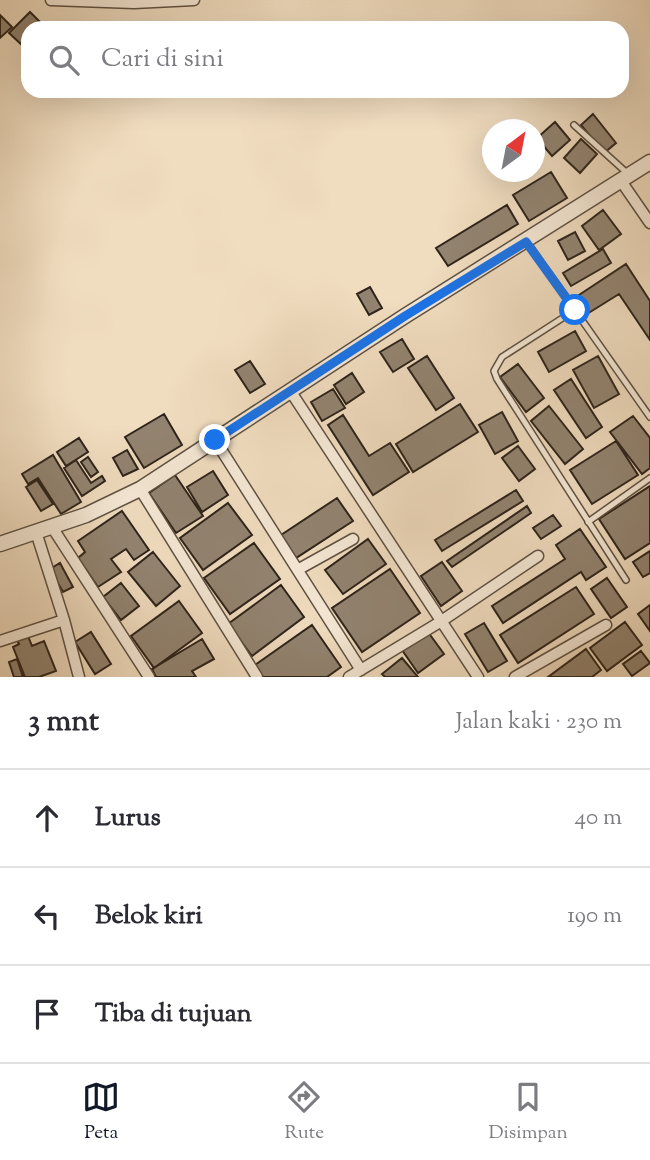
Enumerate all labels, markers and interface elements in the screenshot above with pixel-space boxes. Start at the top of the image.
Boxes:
search box [21,21,629,98]
icon: search [45,41,83,79]
text: Cari di sini [101,41,224,78]
north arrow [482,119,545,182]
route start [559,294,590,325]
route end [199,424,230,455]
text: 3 mnt [28,701,99,744]
text: Jalan kaki · 230 m [455,706,622,739]
icon: ahead [28,799,66,837]
text: Lurus [95,800,161,837]
text: 40 m [575,802,622,835]
icon: left [28,897,66,935]
text: Belok kiri [95,898,203,935]
text: 190 m [567,900,622,933]
icon: arrive [28,995,66,1033]
text: Tiba di tujuan [95,996,252,1033]
tab: Peta [82,1078,120,1147]
tab: Rute [285,1078,324,1147]
tab: Disimpan [488,1078,568,1147]

